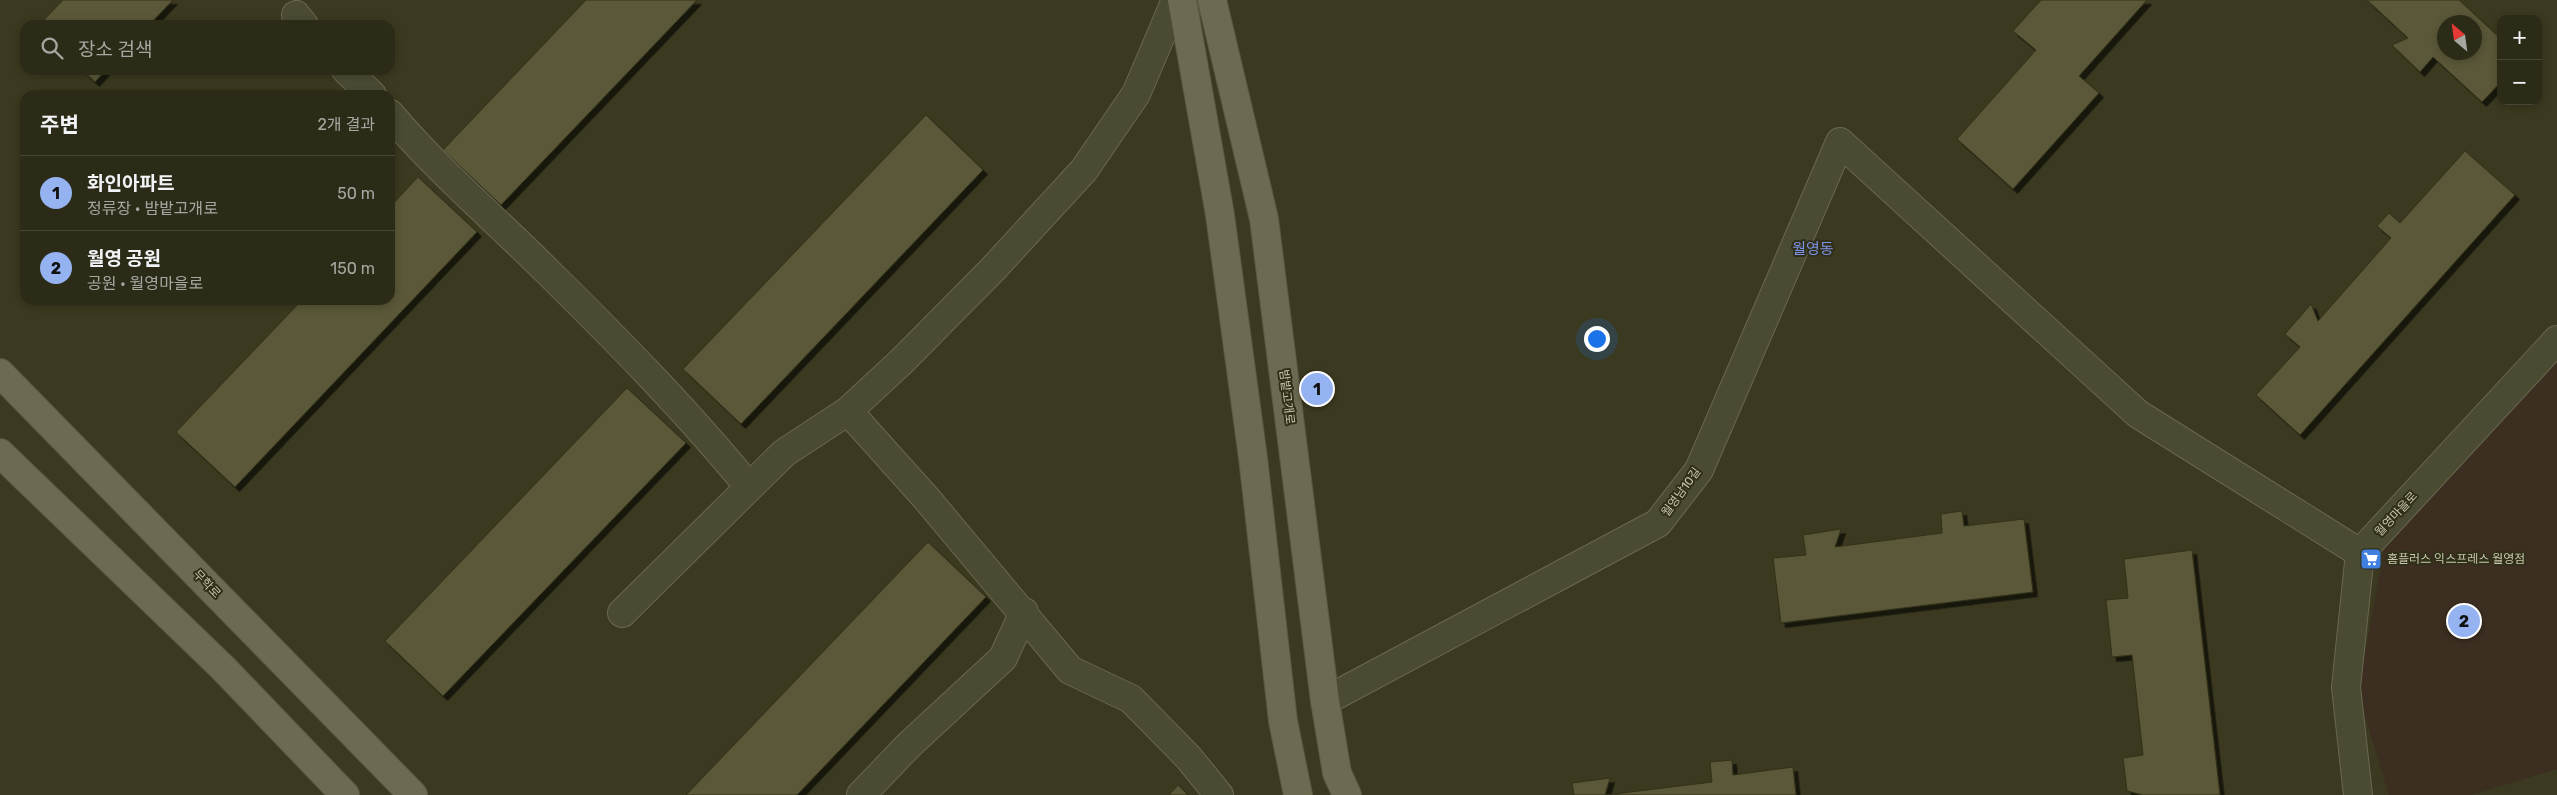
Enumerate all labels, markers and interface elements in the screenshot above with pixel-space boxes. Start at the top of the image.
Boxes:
north arrow [2437,15,2482,60]
map controls [2497,15,2542,105]
button: + [2497,15,2542,60]
search box [20,20,395,75]
icon: search [38,34,66,62]
text: 장소 검색 [78,38,153,61]
button: − [2497,60,2542,105]
text: 주변 [40,112,79,137]
text: 2개 결과 [318,115,375,134]
text: 화인아파트 [87,172,174,195]
text: 1 [52,184,60,203]
text: 50 m [337,184,375,203]
text: 정류장 · 밤밭고개로 [87,199,218,218]
district label: 월영동 [1792,240,1834,258]
text: 월영 공원 [87,247,161,270]
text: 2 [51,259,61,278]
text: 150 m [330,259,375,278]
text: 공원 · 월영마을로 [87,274,203,293]
your location [1584,326,1610,352]
street label: 밤밭고개로 [1277,369,1297,425]
pin: 1 [1301,370,1333,408]
street label: 월영남10길 [1659,465,1703,519]
street label: 월영마을로 [2372,489,2420,539]
supermarket icon: 홈플러스 익스프레스 월영점 [2359,547,2383,571]
place label: 홈플러스 익스프레스 월영점 [2387,552,2525,566]
street label: 무학로 [190,567,224,601]
pin: 2 [2448,602,2480,640]

